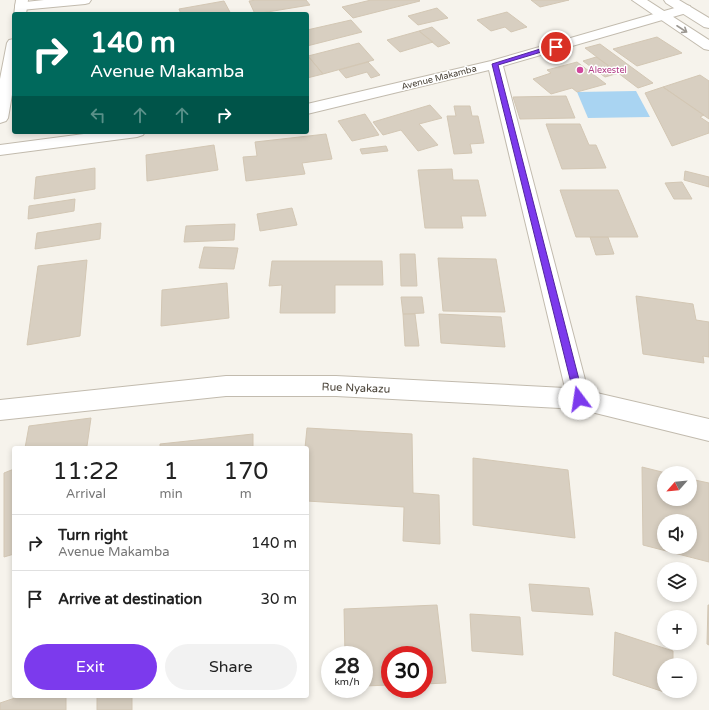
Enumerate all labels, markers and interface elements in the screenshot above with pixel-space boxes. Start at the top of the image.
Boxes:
one-way arrow [676,25,687,33]
text: 140 m [90,26,176,60]
icon: right [24,28,76,80]
pin [539,30,573,64]
icon: arrive [545,36,567,58]
text: Avenue Makamba [90,60,244,82]
street label: Avenue Makamba [400,63,478,93]
marker: Alexestel [575,65,585,75]
place label: Alexestel [588,65,627,76]
icon: left [87,104,109,126]
icon: ahead [129,104,151,126]
icon: ahead [171,104,193,126]
icon: right [213,104,235,126]
position arrow [558,378,600,420]
street label: Rue Nyakazu [321,380,391,396]
text: 11:22 [53,457,119,486]
text: 1 [164,457,179,486]
text: 170 [223,457,268,486]
north arrow [657,466,697,506]
map controls [657,466,697,698]
text: Arrival [66,486,106,502]
text: min [160,486,183,502]
text: m [240,486,252,502]
button: sound [657,514,697,554]
text: Turn right [58,526,128,544]
icon: right [24,532,46,554]
text: 140 m [251,534,297,552]
text: Avenue Makamba [58,544,169,560]
button: layers [657,562,697,602]
icon: arrive [24,588,46,610]
text: Arrive at destination [58,590,202,608]
text: 30 m [260,590,297,608]
button: + [657,610,697,650]
button: Exit [24,644,157,690]
button: Share [165,644,297,690]
speed limit sign: 30 [381,646,433,698]
text: 28 [334,655,360,679]
button: − [657,658,697,698]
text: km/h [334,676,360,688]

